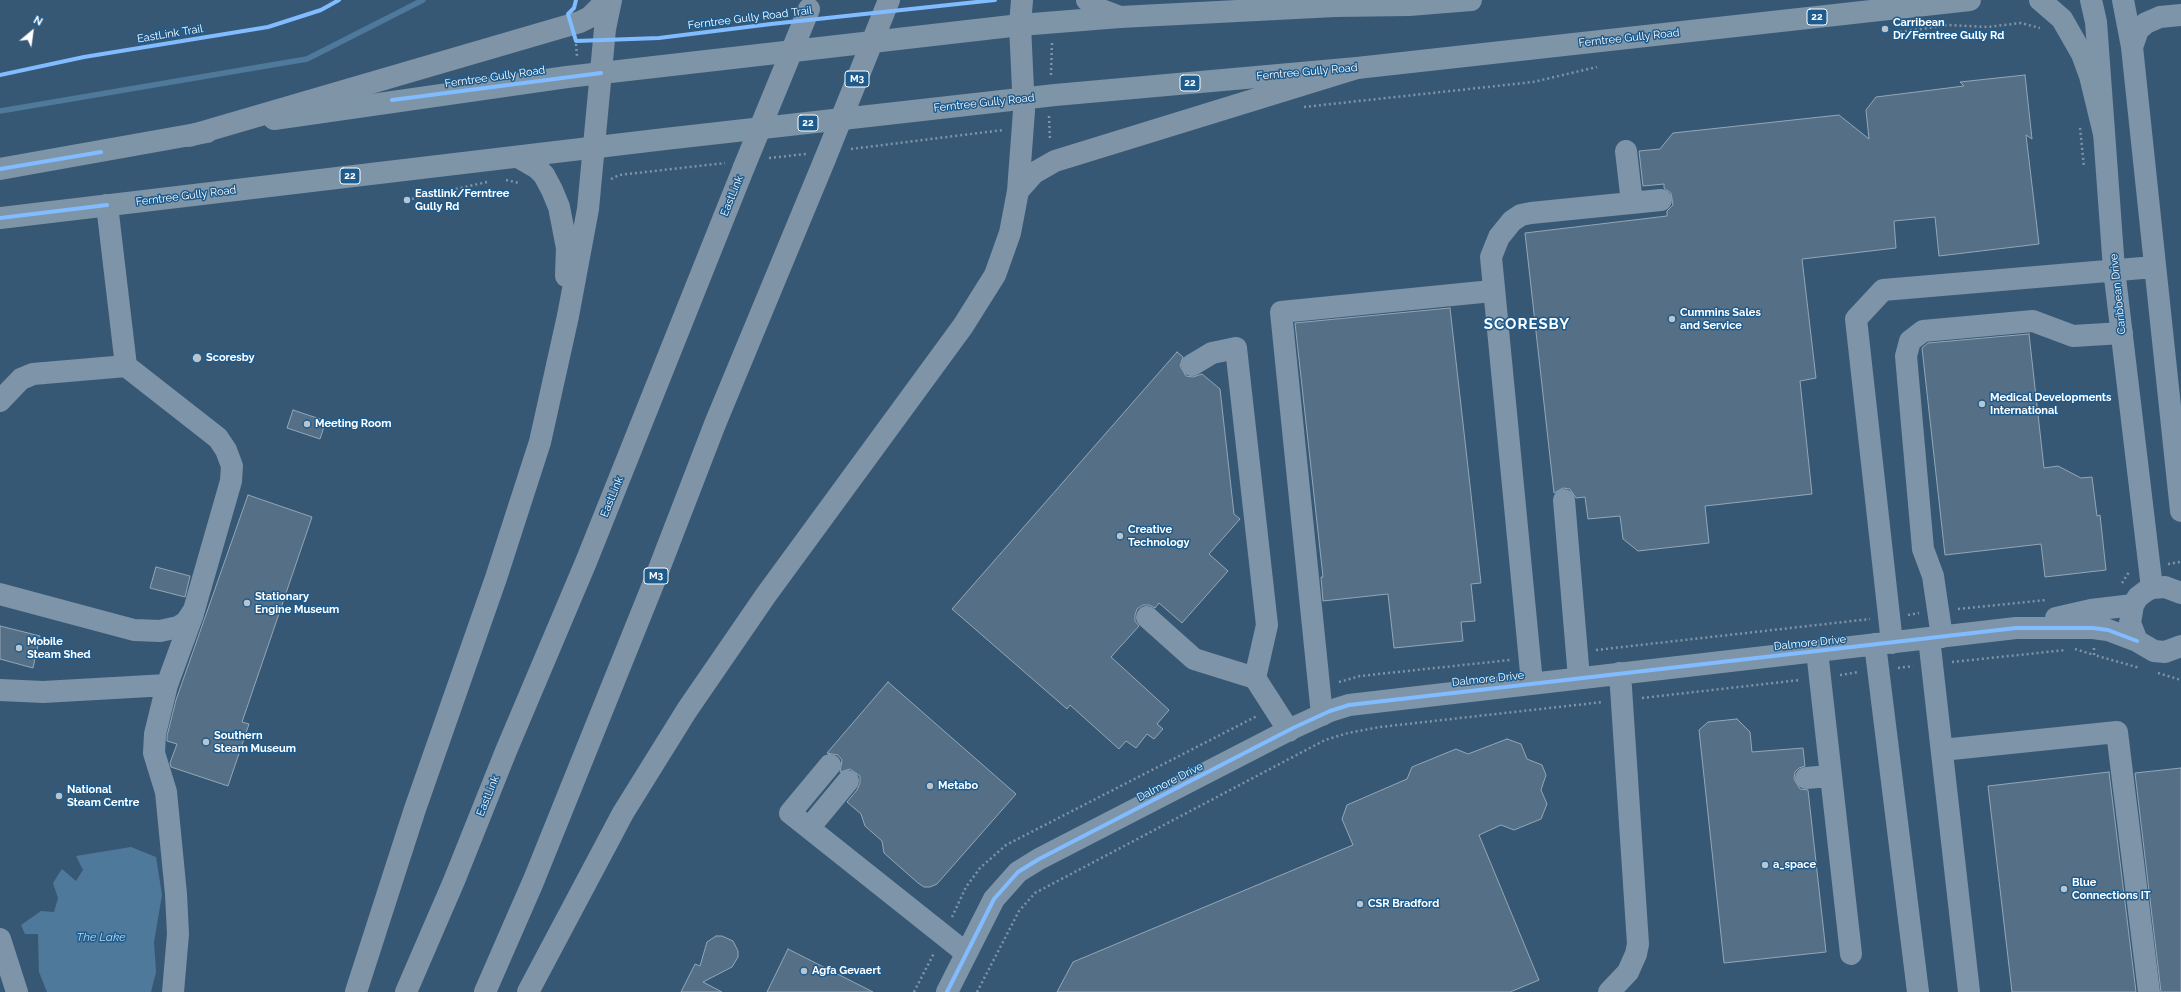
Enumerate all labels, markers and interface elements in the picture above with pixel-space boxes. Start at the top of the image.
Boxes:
street label: Ferntree Gully Road Trail [687,4,813,32]
road number: 22 [1807,9,1827,25]
north arrow [12,12,52,52]
text: N [31,13,45,29]
place label: Carribean Dr/Ferntree Gully Rd [1893,16,2004,42]
street label: EastLink Trail [136,22,204,46]
marker: Carribean Dr/Ferntree Gully Rd [1880,24,1890,34]
street label: Ferntree Gully Road [1578,26,1680,50]
street label: Ferntree Gully Road [1256,61,1358,83]
street label: Ferntree Gully Road [444,63,546,91]
road number: M3 [845,71,869,87]
road number: 22 [1180,75,1200,91]
street label: Ferntree Gully Road [933,91,1035,115]
road number: 22 [798,115,818,131]
road number: 22 [340,168,360,184]
street label: EastLink [718,174,746,218]
street label: Ferntree Gully Road [135,183,237,209]
place label: Eastlink/Ferntree Gully Rd [415,187,509,213]
marker: Eastlink/Ferntree Gully Rd [402,195,412,205]
street label: Caribbean Drive [2107,253,2129,335]
place label: Cummins Sales and Service [1680,306,1761,332]
marker: Cummins Sales and Service [1667,314,1677,324]
district label: SCORESBY [1484,315,1570,333]
place label: Scoresby [206,351,255,365]
marker: Scoresby [191,352,203,364]
place label: Medical Developments International [1990,391,2112,417]
marker: Medical Developments International [1977,399,1987,409]
place label: Meeting Room [315,417,392,431]
marker: Meeting Room [302,419,312,429]
street label: EastLink [598,475,626,519]
place label: Creative Technology [1128,523,1190,549]
marker: Creative Technology [1115,531,1125,541]
road number: M3 [644,568,668,584]
place label: Stationary Engine Museum [255,590,339,616]
marker: Stationary Engine Museum [242,598,252,608]
street label: Dalmore Drive [1773,633,1847,653]
place label: Mobile Steam Shed [27,635,91,661]
marker: Mobile Steam Shed [14,643,24,653]
street label: Dalmore Drive [1451,669,1525,689]
place label: Southern Steam Museum [214,729,296,755]
marker: Southern Steam Museum [201,737,211,747]
street label: Dalmore Drive [1135,760,1205,804]
street label: EastLink [474,774,502,818]
place label: Metabo [938,779,978,793]
marker: Metabo [925,781,935,791]
place label: National Steam Centre [67,783,139,809]
marker: National Steam Centre [54,791,64,801]
place label: a_space [1773,858,1816,872]
marker: a_space [1760,860,1770,870]
place label: Blue Connections IT [2072,876,2151,902]
marker: Blue Connections IT [2059,884,2069,894]
place label: CSR Bradford [1368,897,1439,911]
marker: CSR Bradford [1355,899,1365,909]
water label: The Lake [76,930,126,944]
place label: Agfa Gevaert [812,964,881,978]
marker: Agfa Gevaert [799,966,809,976]

